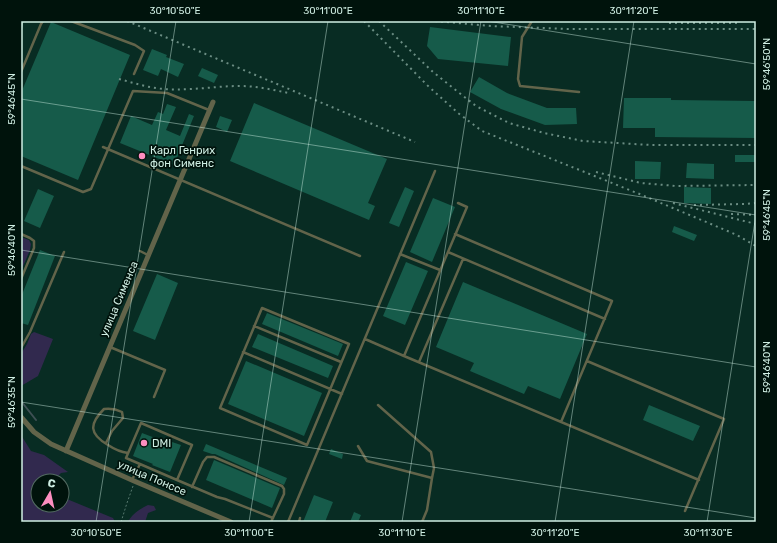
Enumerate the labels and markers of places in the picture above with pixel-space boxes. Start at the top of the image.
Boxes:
place label: Карл Генрих фон Сименс [150,144,215,170]
marker: Карл Генрих фон Сименс [137,151,147,161]
place label: DMI [152,437,171,450]
marker: DMI [139,438,149,448]

